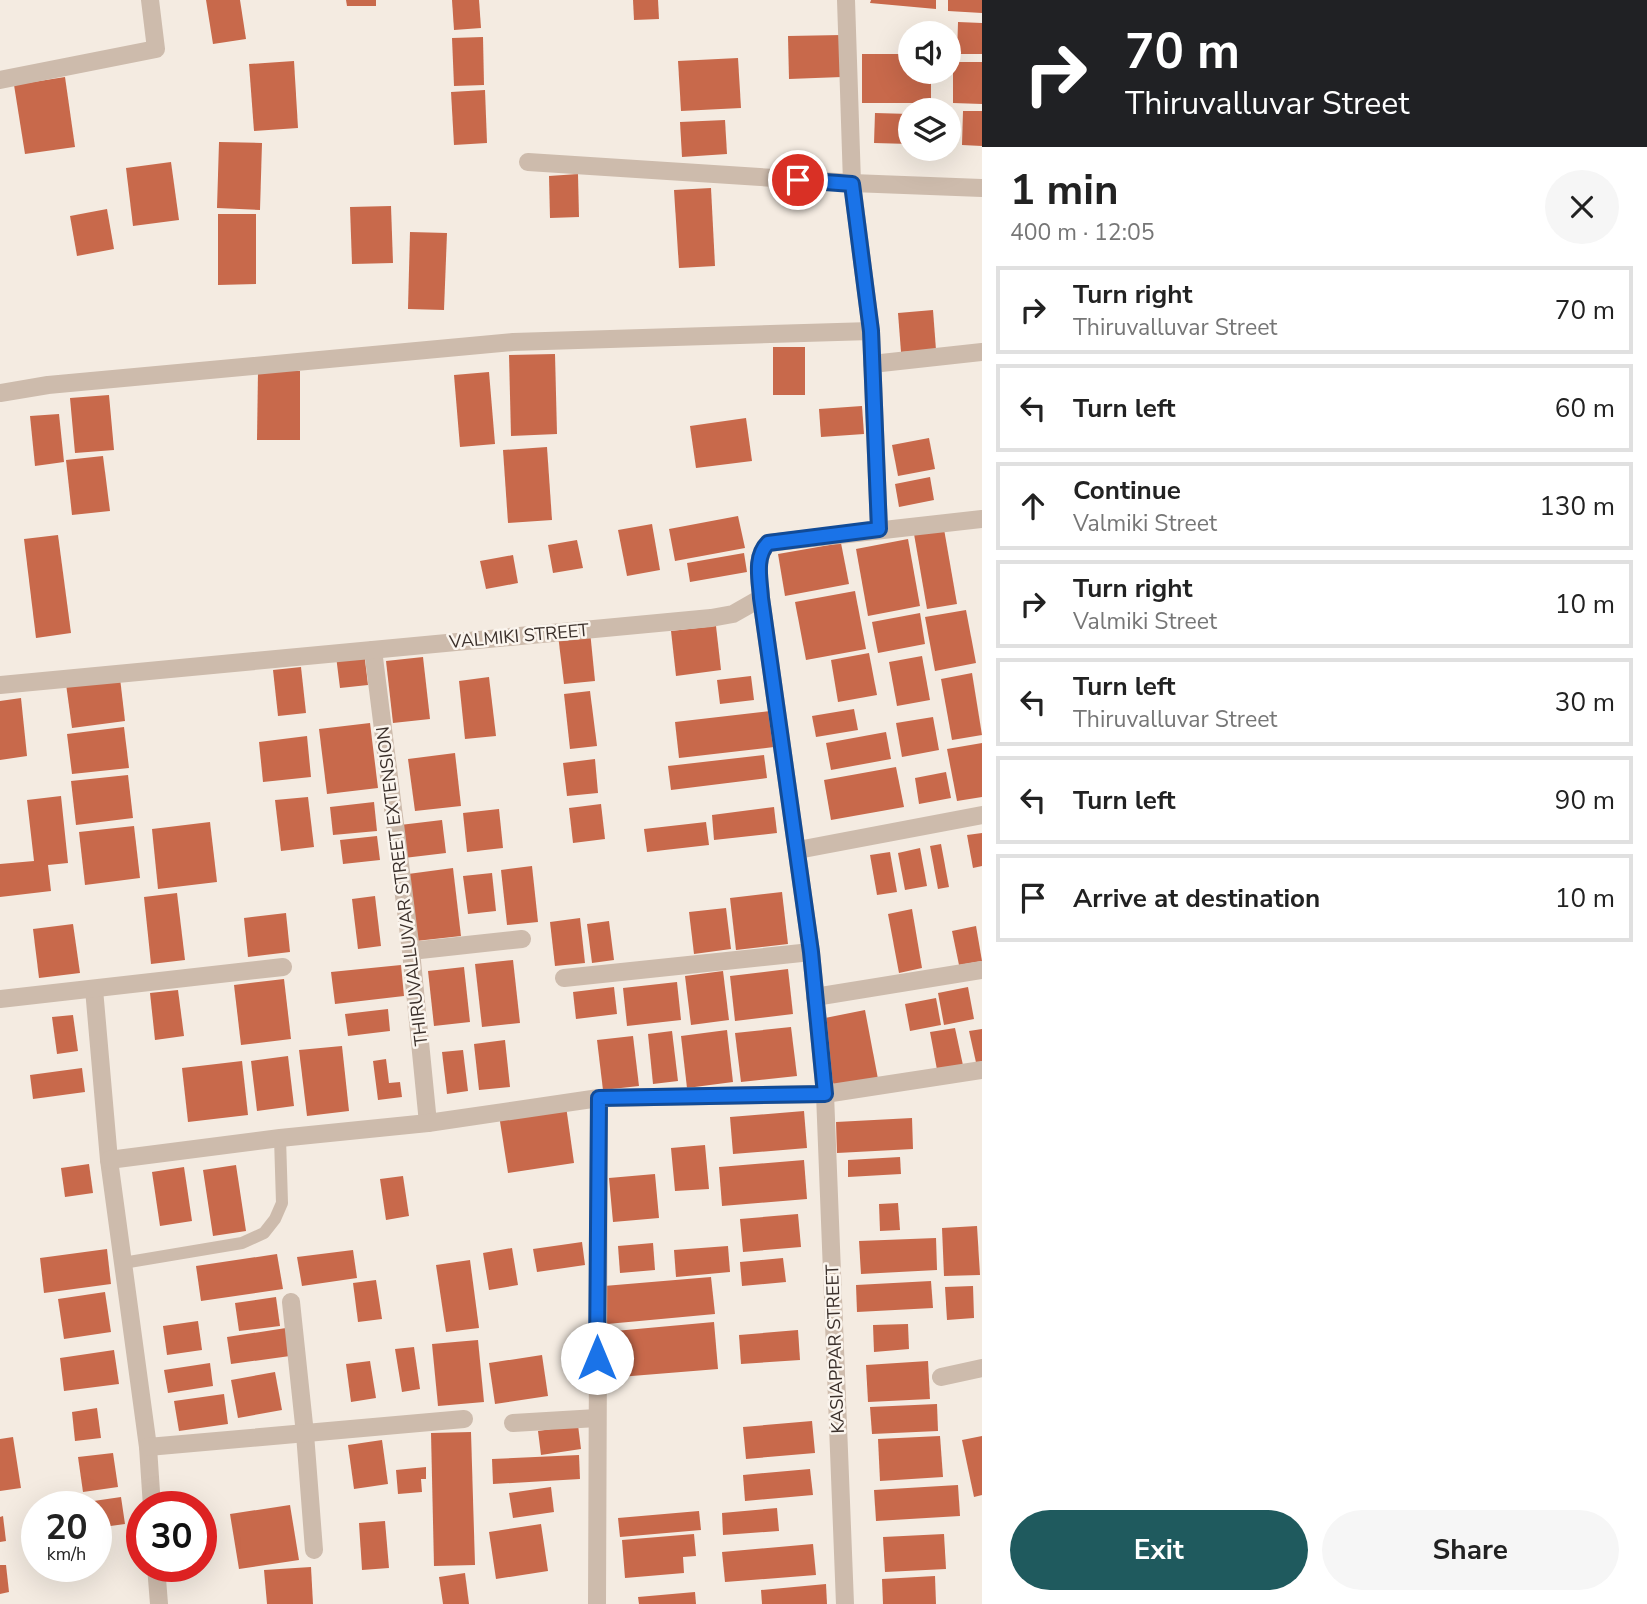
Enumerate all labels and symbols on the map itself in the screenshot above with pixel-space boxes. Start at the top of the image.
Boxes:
pin [768,150,828,210]
street label: VALMIKI STREET [447,618,590,654]
street label: THIRUVALLUVAR STREET EXTENSION [370,725,434,1047]
street label: KASIAPPAR STREET [820,1264,850,1434]
position arrow [560,1321,634,1395]
speed limit sign: 30 [126,1491,217,1582]

